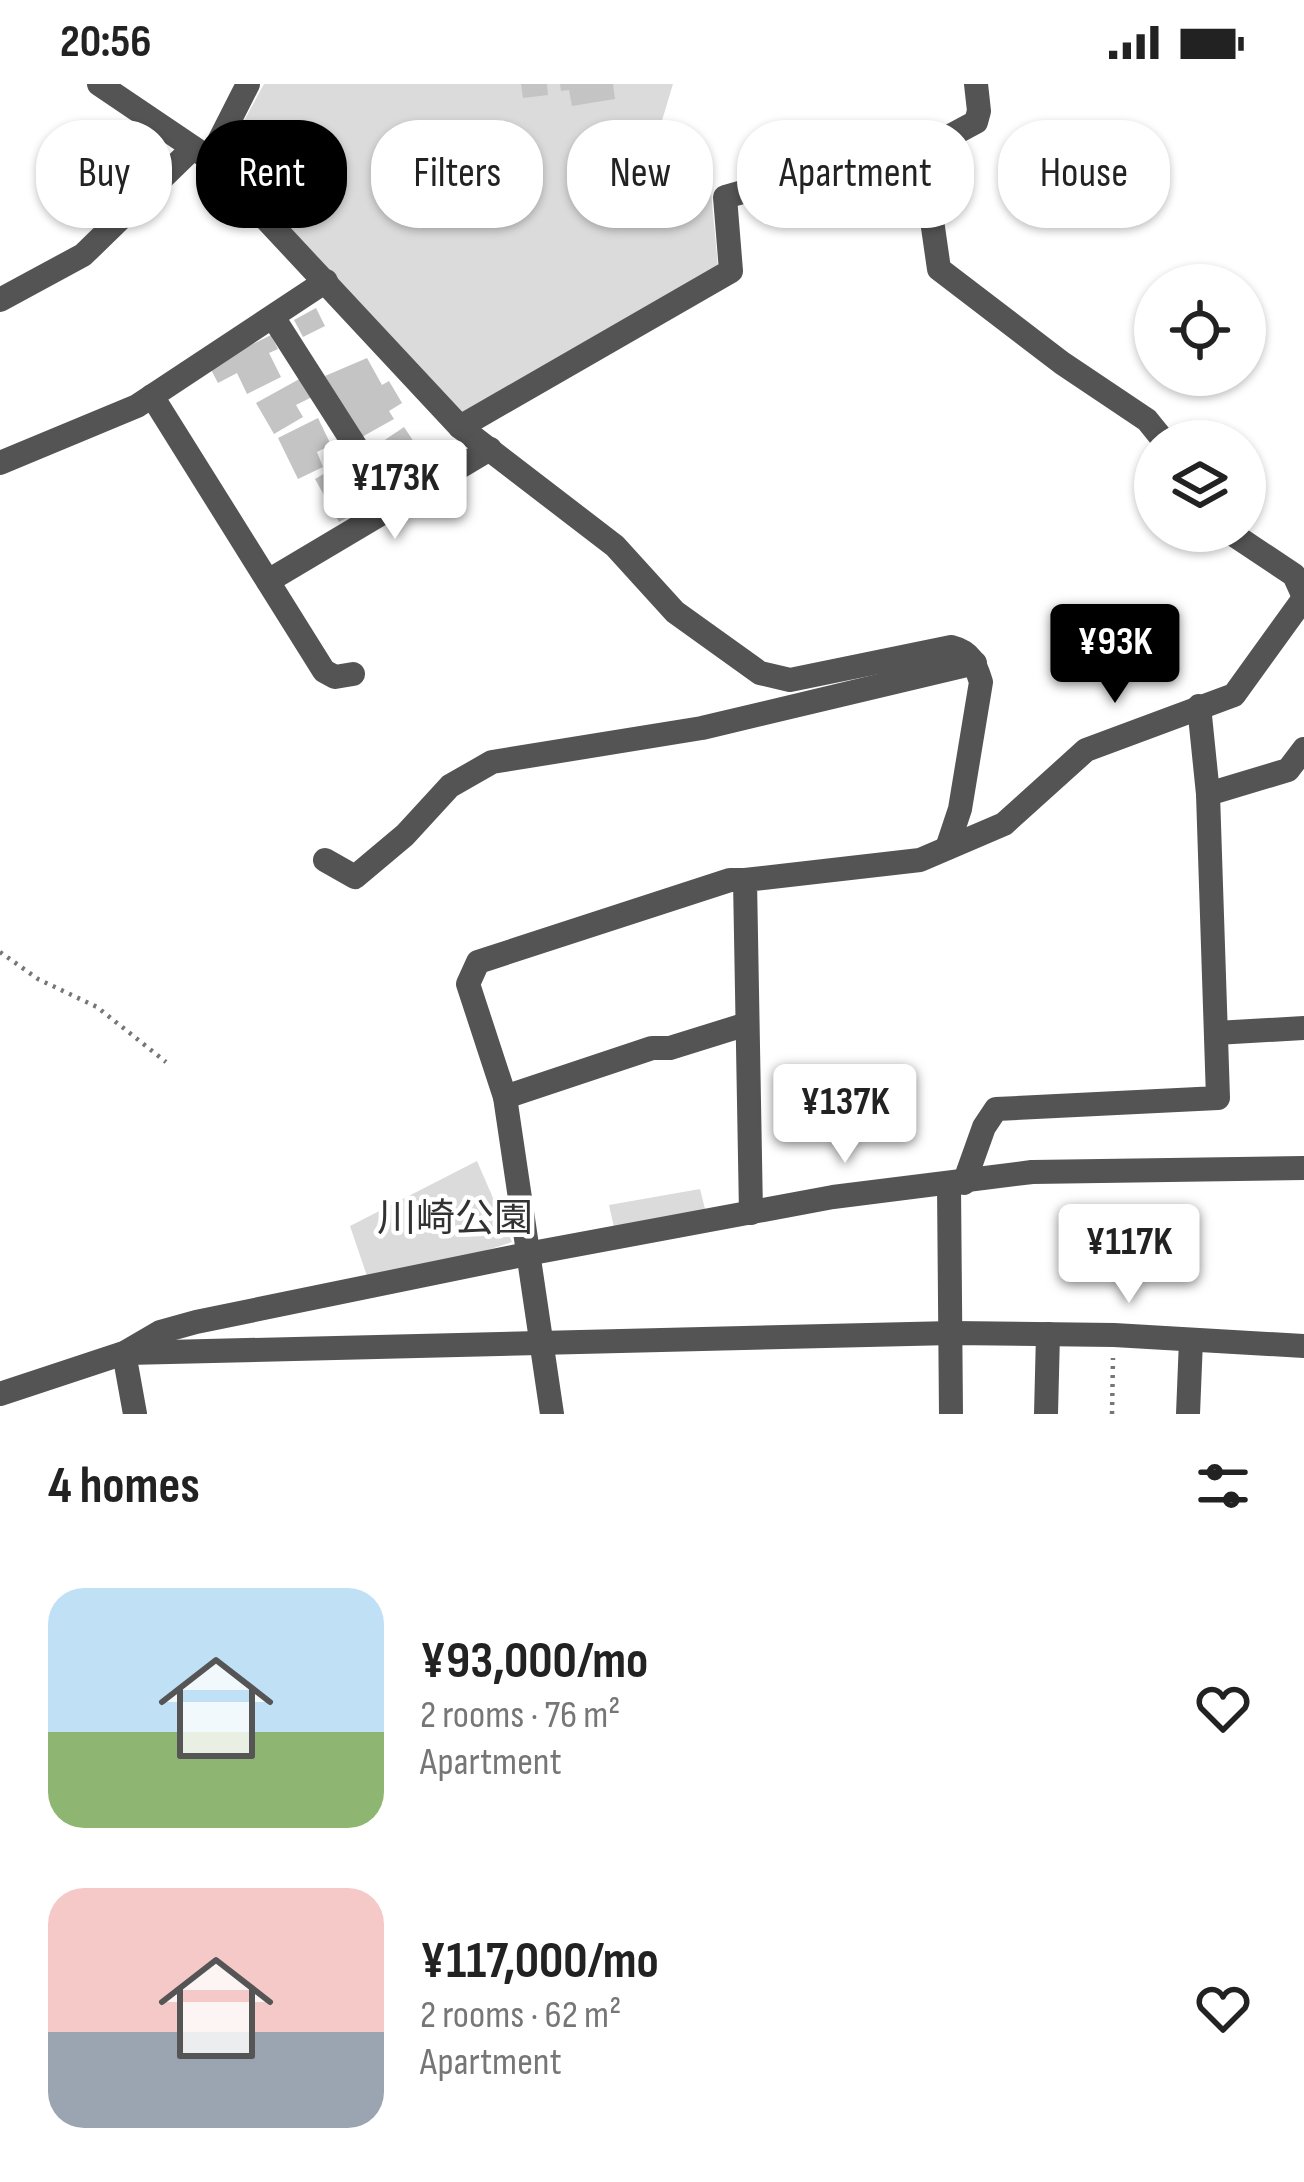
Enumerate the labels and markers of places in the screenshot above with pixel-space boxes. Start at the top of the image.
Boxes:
pin: ¥173K [311,440,479,542]
pin: ¥93K [1044,604,1186,706]
pin: ¥137K [761,1064,929,1166]
pin: ¥117K [1045,1204,1213,1306]

